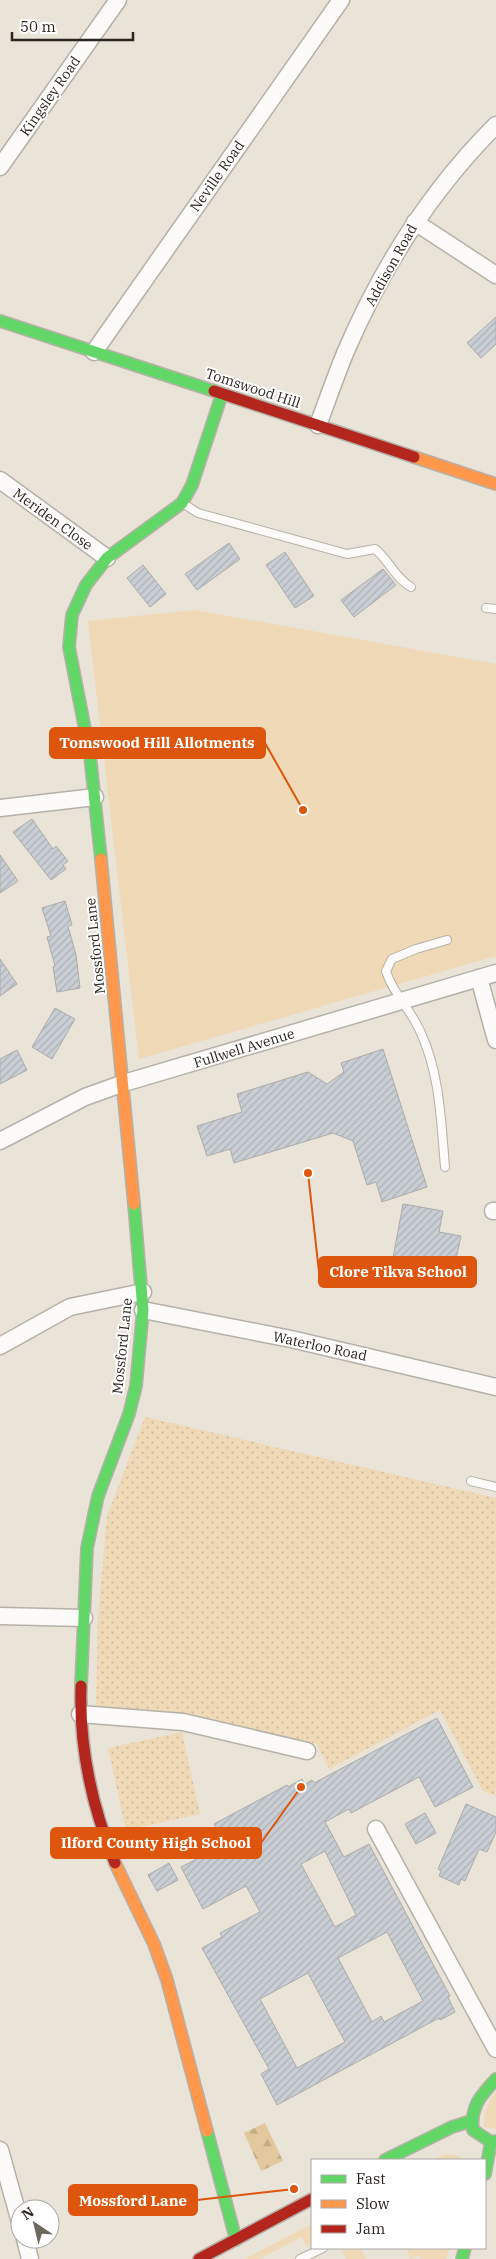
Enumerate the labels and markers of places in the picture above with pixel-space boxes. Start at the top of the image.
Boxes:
callout: Tomswood Hill Allotments [50,728,265,758]
callout: Clore Tikva School [319,1257,476,1287]
callout: Ilford County High School [51,1828,261,1858]
callout: Mossford Lane [69,2185,197,2215]

